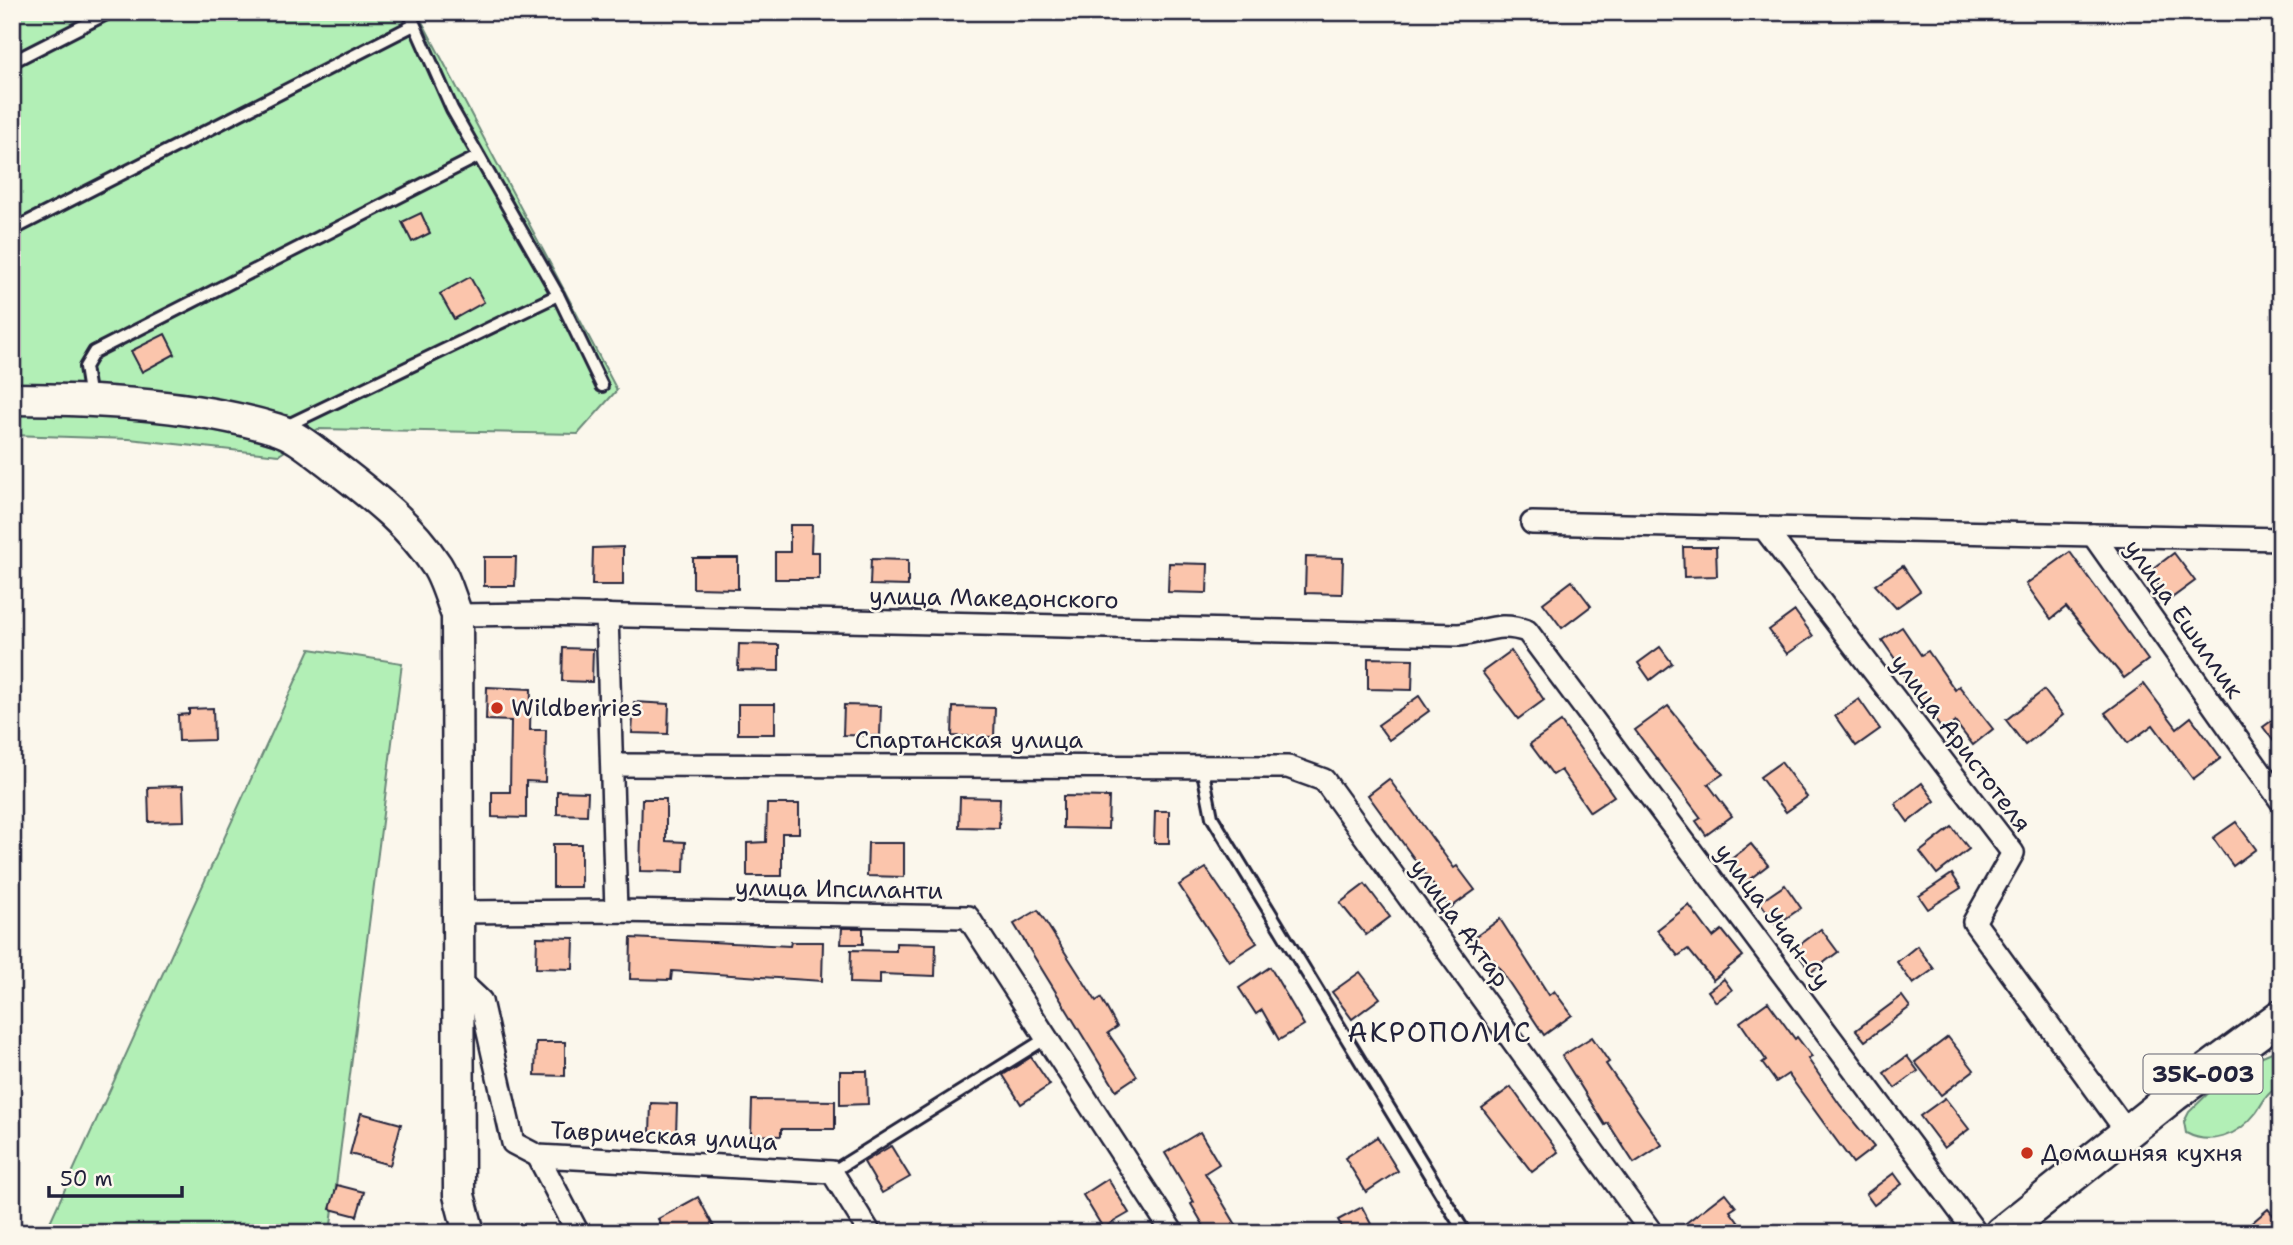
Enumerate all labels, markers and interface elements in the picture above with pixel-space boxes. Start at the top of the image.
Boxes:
street label: улица Ешиллик [2117,533,2251,705]
street label: улица Македонского [869,580,1119,616]
street label: улица Аристотеля [1883,647,2039,839]
place label: Wildberries [511,692,643,724]
marker: Wildberries [489,700,505,716]
street label: Спартанская улица [855,724,1083,756]
street label: улица Учан-Су [1708,837,1838,995]
street label: улица Ахтар [1403,853,1517,993]
street label: улица Ипсиланти [735,871,943,907]
district label: АКРОПОЛИС [1347,1013,1533,1051]
road number: 35К-003 [2144,1054,2262,1093]
street label: Таврическая улица [550,1114,778,1158]
place label: Домашняя кухня [2041,1137,2243,1169]
marker: Домашняя кухня [2019,1145,2035,1161]
scale bar [49,1154,182,1198]
text: 50 m [60,1165,113,1193]

